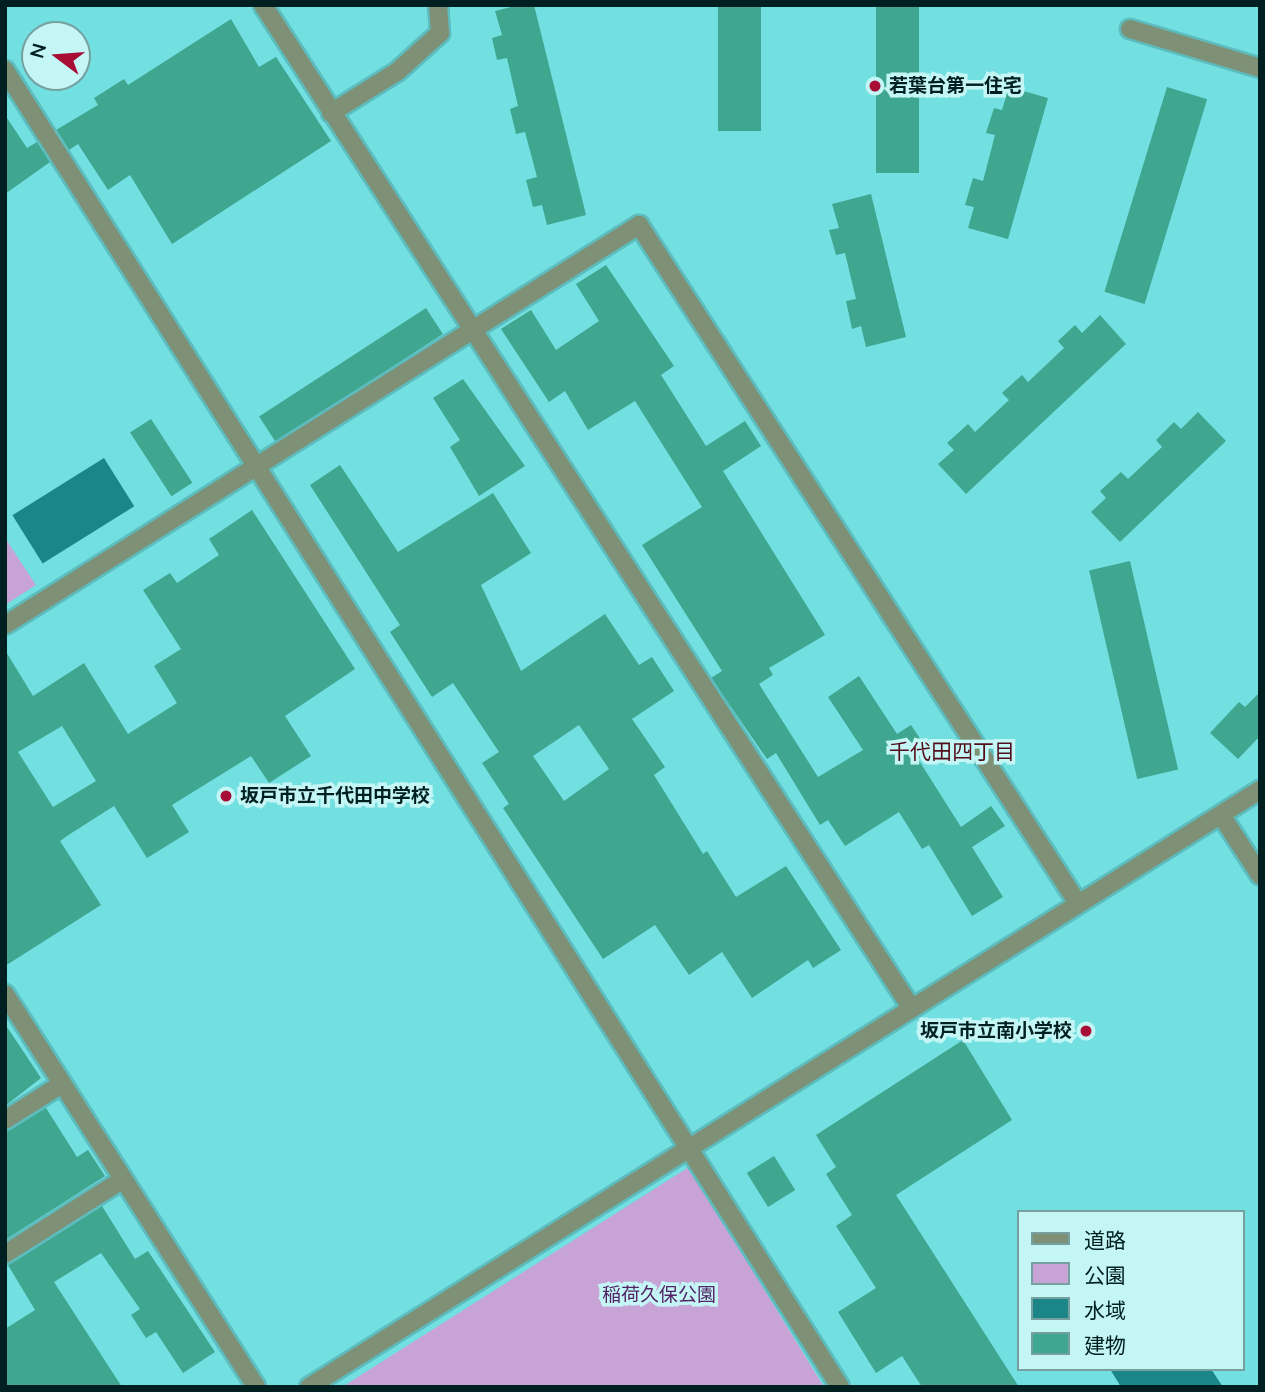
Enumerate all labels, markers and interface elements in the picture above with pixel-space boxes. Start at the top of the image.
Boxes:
north arrow [21,21,91,91]
text: N [24,41,51,61]
place label: 若葉台第一住宅 [889,75,1022,97]
marker: 若葉台第一住宅 [867,78,883,94]
district label: 千代田四丁目 [889,738,1015,764]
place label: 坂戸市立千代田中学校 [240,785,430,807]
marker: 坂戸市立千代田中学校 [218,788,234,804]
place label: 坂戸市立南小学校 [920,1020,1072,1042]
marker: 坂戸市立南小学校 [1078,1023,1094,1039]
legend [1016,1210,1244,1371]
text: 道路 [1084,1227,1126,1253]
text: 公園 [1084,1262,1126,1288]
park label: 稲荷久保公園 [602,1284,716,1306]
text: 水域 [1084,1297,1126,1323]
text: 建物 [1084,1332,1126,1358]

